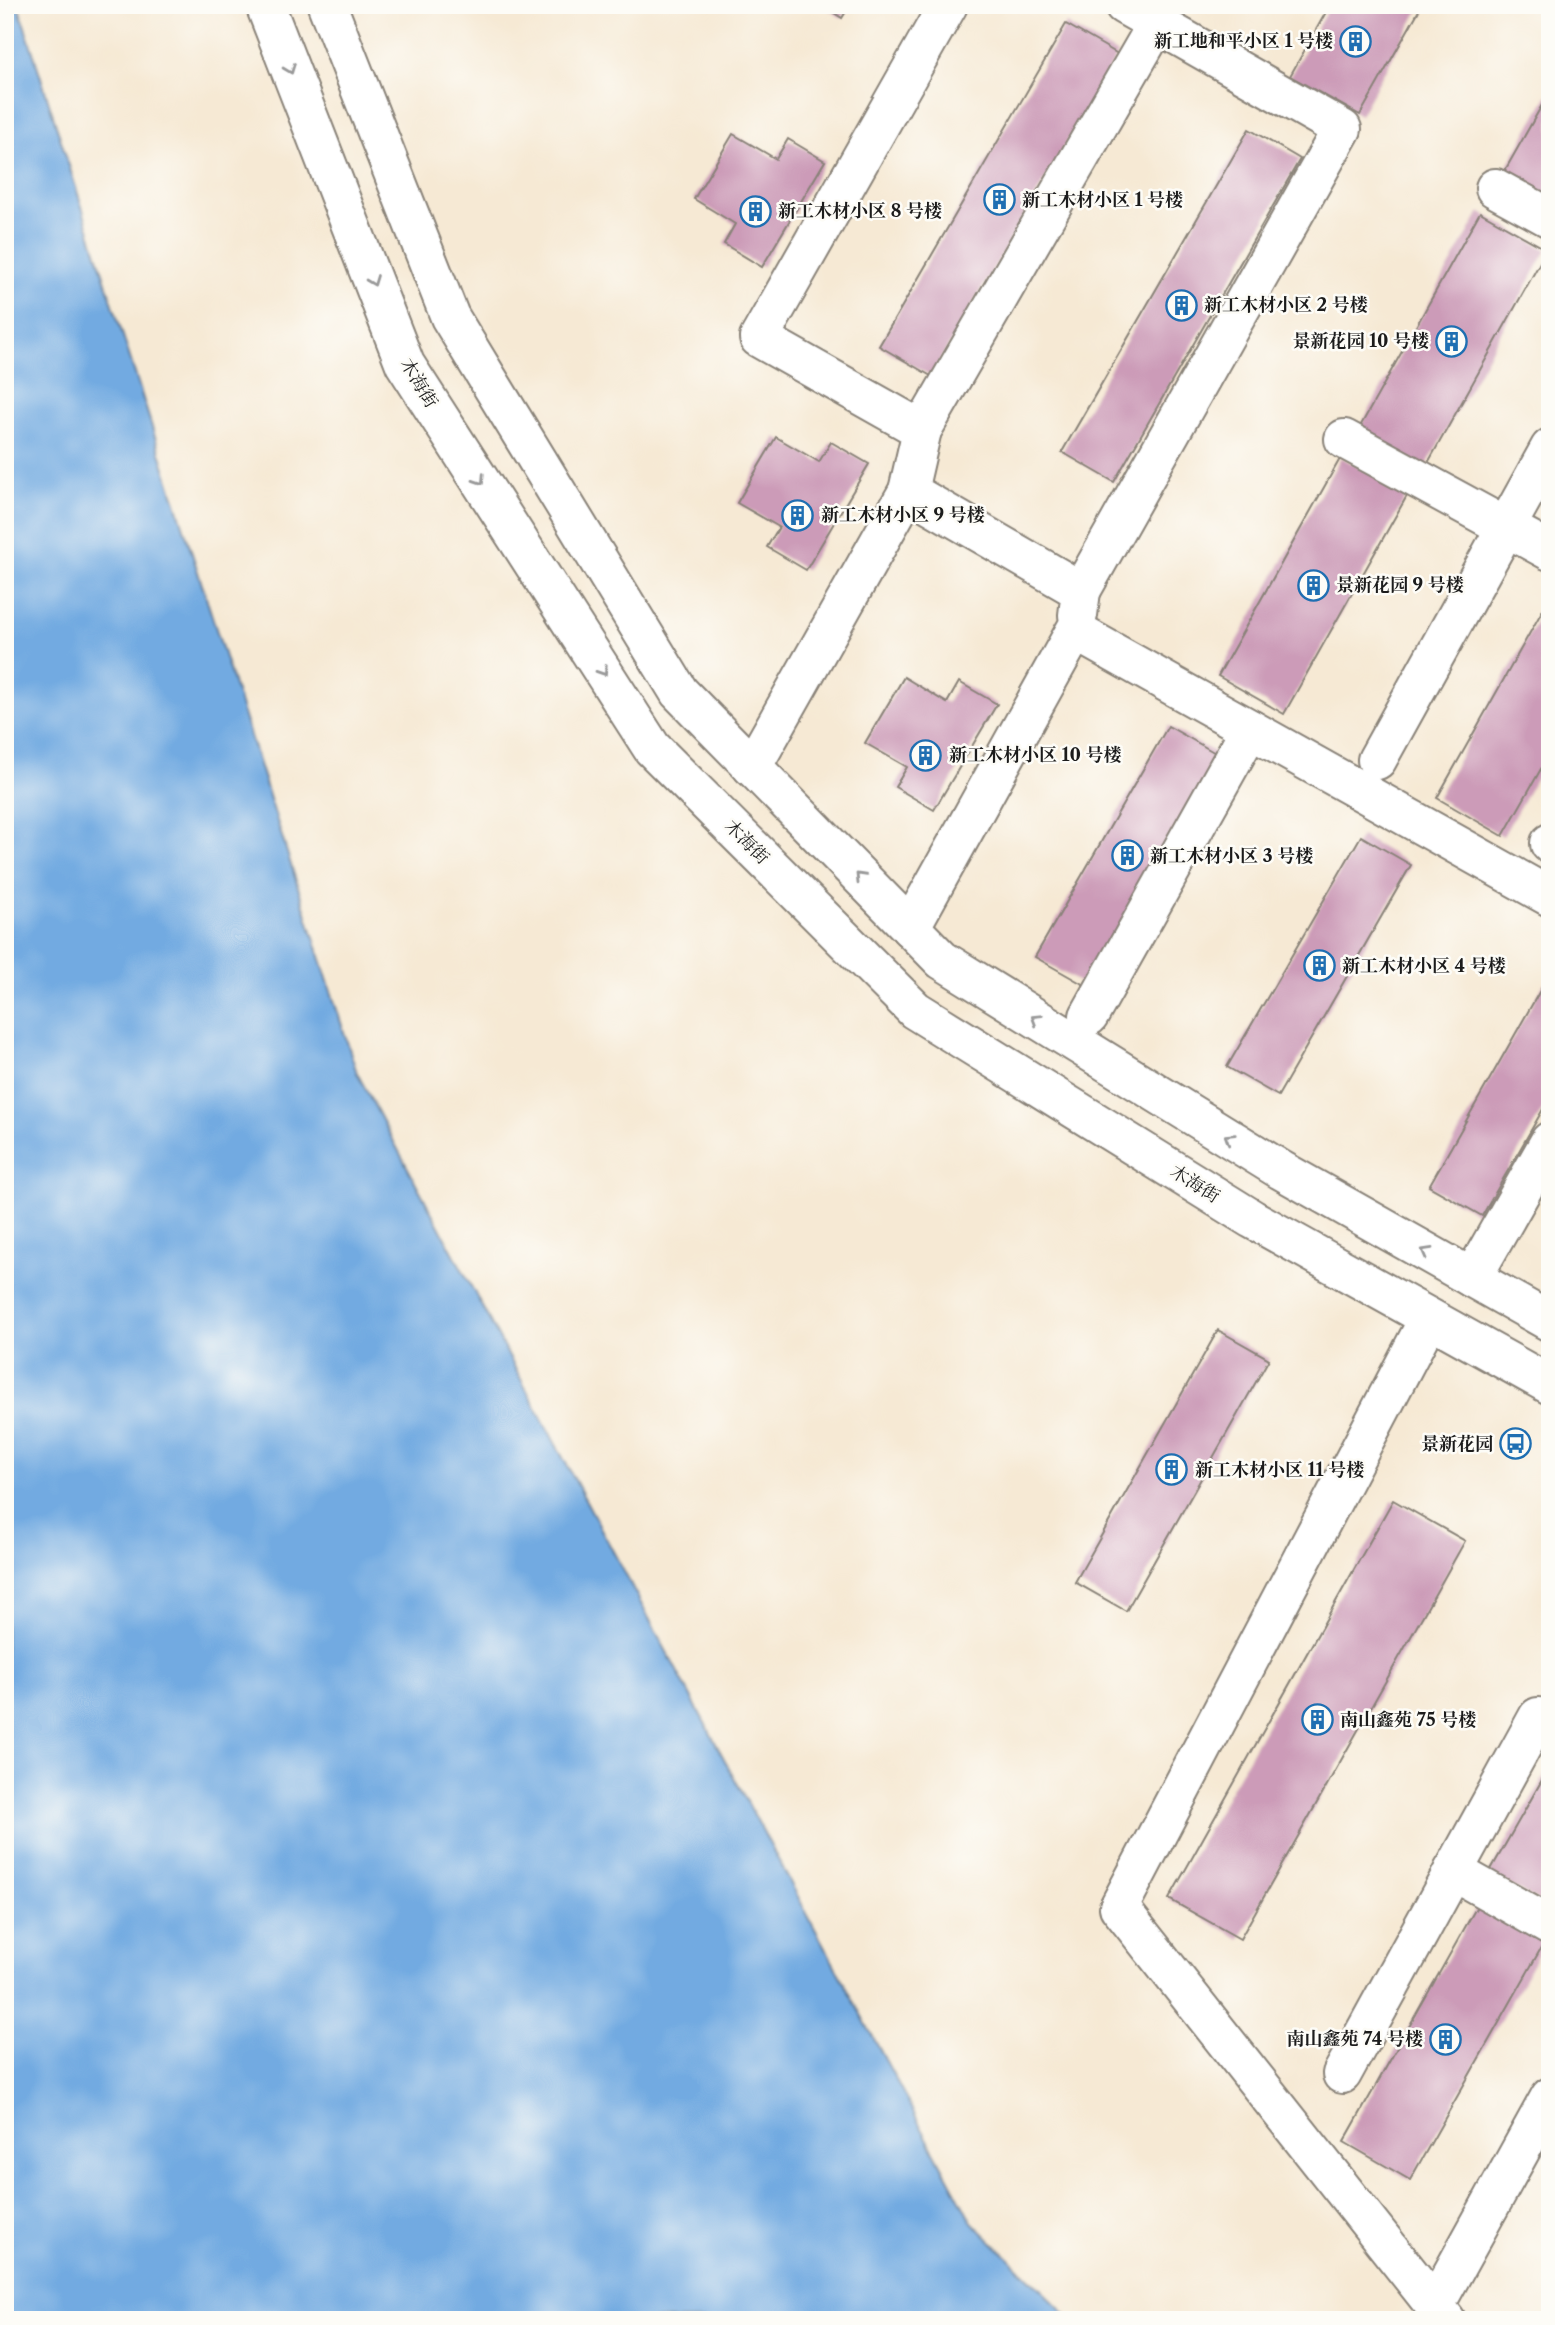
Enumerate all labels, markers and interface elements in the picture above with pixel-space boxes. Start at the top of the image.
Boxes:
building icon: 新工地和平小区 1 号楼 [1339,24,1373,58]
place label: 新工地和平小区 1 号楼 [1154,30,1333,52]
one-way arrow [281,62,295,74]
building icon: 新工木材小区 1 号楼 [982,183,1016,217]
place label: 新工木材小区 1 号楼 [1022,189,1183,211]
building icon: 新工木材小区 8 号楼 [738,194,772,228]
place label: 新工木材小区 8 号楼 [778,200,942,222]
one-way arrow [364,274,378,286]
building icon: 新工木材小区 2 号楼 [1164,288,1198,322]
place label: 新工木材小区 2 号楼 [1204,294,1368,316]
building icon: 景新花园 10 号楼 [1435,324,1469,358]
place label: 景新花园 10 号楼 [1293,330,1429,352]
street label: 木海街 [396,354,442,412]
one-way arrow [471,472,484,485]
building icon: 新工木材小区 9 号楼 [781,498,815,532]
place label: 新工木材小区 9 号楼 [821,504,985,526]
building icon: 景新花园 9 号楼 [1296,568,1330,602]
place label: 景新花园 9 号楼 [1336,574,1464,596]
one-way arrow [594,664,607,677]
building icon: 新工木材小区 10 号楼 [909,738,943,772]
place label: 新工木材小区 10 号楼 [949,744,1121,766]
street label: 木海街 [720,815,774,869]
building icon: 新工木材小区 3 号楼 [1110,839,1144,873]
place label: 新工木材小区 3 号楼 [1150,845,1313,867]
one-way arrow [855,872,868,885]
building icon: 新工木材小区 4 号楼 [1302,949,1336,983]
place label: 新工木材小区 4 号楼 [1342,955,1506,977]
one-way arrow [1031,1014,1044,1027]
one-way arrow [1224,1134,1237,1147]
street label: 木海街 [1166,1160,1224,1208]
one-way arrow [1421,1247,1434,1260]
bus stop icon: 景新花园 [1499,1427,1533,1461]
place label: 景新花园 [1421,1433,1493,1455]
building icon: 新工木材小区 11 号楼 [1155,1453,1189,1487]
place label: 新工木材小区 11 号楼 [1195,1459,1364,1481]
building icon: 南山鑫苑 75 号楼 [1300,1703,1334,1737]
place label: 南山鑫苑 75 号楼 [1340,1709,1476,1731]
building icon: 南山鑫苑 74 号楼 [1429,2022,1463,2056]
place label: 南山鑫苑 74 号楼 [1287,2028,1423,2050]

